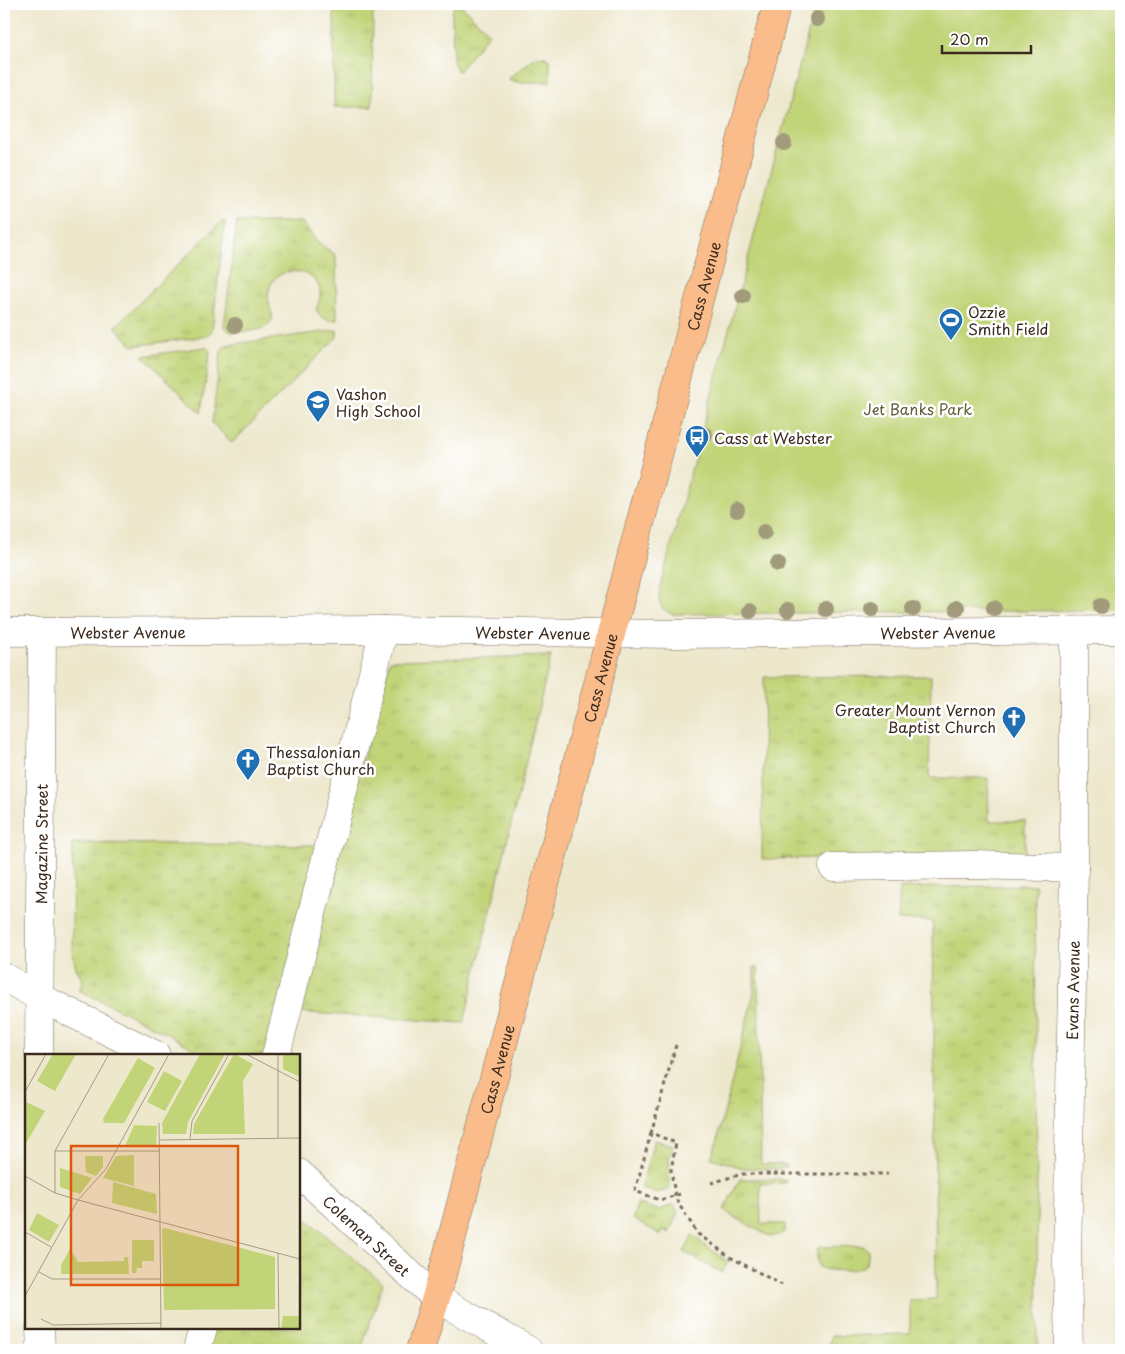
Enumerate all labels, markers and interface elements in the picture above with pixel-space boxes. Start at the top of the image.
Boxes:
scale bar [942,22,1031,54]
text: 20 m [950,27,989,50]
street label: Cass Avenue [680,239,726,333]
place label: Ozzie Smith Field [968,300,1048,340]
sports icon: Ozzie Smith Field [938,307,964,341]
place label: Vashon High School [336,382,421,422]
school or university icon: Vashon High School [305,389,331,423]
park label: Jet Banks Park [864,397,972,420]
bus stop icon: Cass at Webster [684,424,710,458]
place label: Cass at Webster [714,426,832,449]
street label: Webster Avenue [70,620,186,643]
street label: Webster Avenue [475,620,591,644]
street label: Webster Avenue [880,620,996,644]
street label: Cass Avenue [577,630,622,725]
place label: Greater Mount Vernon Baptist Church [835,698,996,738]
church icon: Greater Mount Vernon Baptist Church [1001,705,1027,739]
place label: Thessalonian Baptist Church [266,740,375,780]
church icon: Thessalonian Baptist Church [235,747,261,781]
street label: Magazine Street [29,784,52,904]
street label: Evans Avenue [1059,940,1084,1040]
street label: Cass Avenue [473,1022,519,1117]
inset map [25,1054,300,1329]
street label: Coleman Street [318,1189,416,1281]

